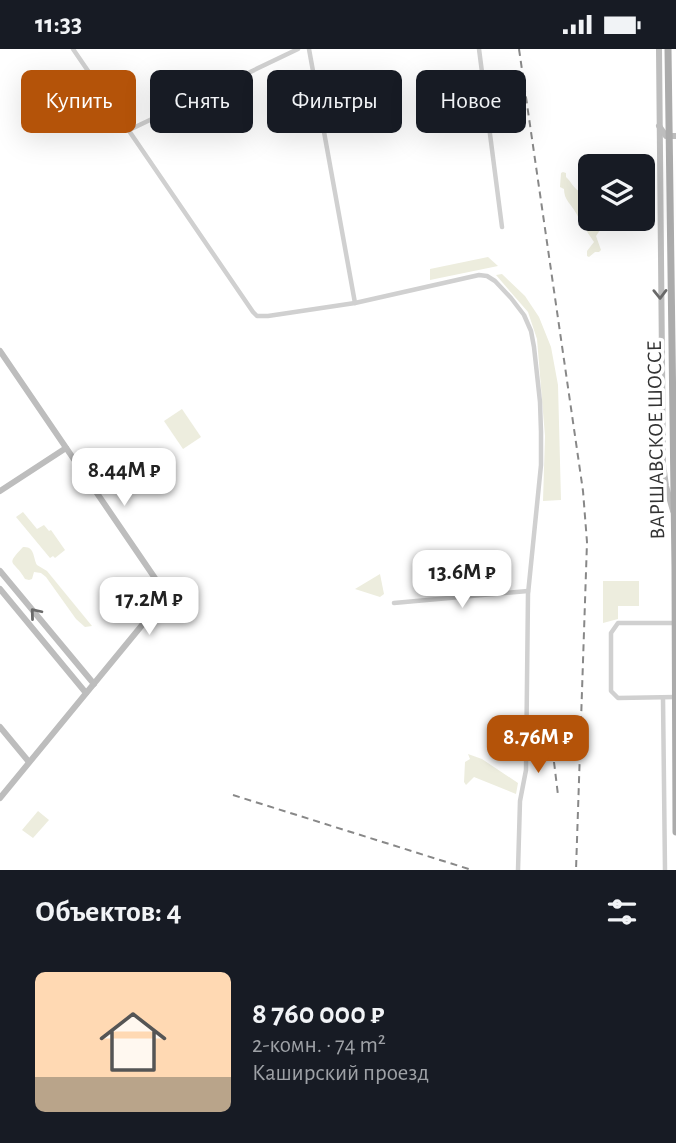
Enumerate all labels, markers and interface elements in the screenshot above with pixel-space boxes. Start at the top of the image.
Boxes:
text: 11:33 [35,11,82,37]
chip: Купить [21,70,136,133]
chip: Снять [150,70,253,133]
chip: Фильтры [267,70,402,133]
chip: Новое [416,70,526,133]
map controls [578,154,655,231]
button: layers [578,154,655,231]
one-way arrow [652,289,668,300]
street label: ВАРШАВСКОЕ ШОССЕ [644,340,668,540]
pin: 8.44M ₽ [59,449,189,508]
text: 8.44M ₽ [88,459,160,482]
pin: 13.6M ₽ [397,551,527,610]
text: 13.6M ₽ [428,561,496,584]
pin: 17.2M ₽ [84,577,214,637]
text: 17.2M ₽ [116,588,182,611]
one-way arrow [31,608,43,621]
pin: 8.76M ₽ [473,715,603,775]
text: 8.76M ₽ [503,726,573,749]
icon: filters [603,893,641,931]
text: Объектов: 4 [35,897,182,927]
text: 8 760 000 ₽ [252,999,384,1029]
icon: home [91,1000,175,1084]
text: 2-комн. · 74 m² [252,1034,386,1057]
text: Каширский проезд [252,1062,429,1085]

